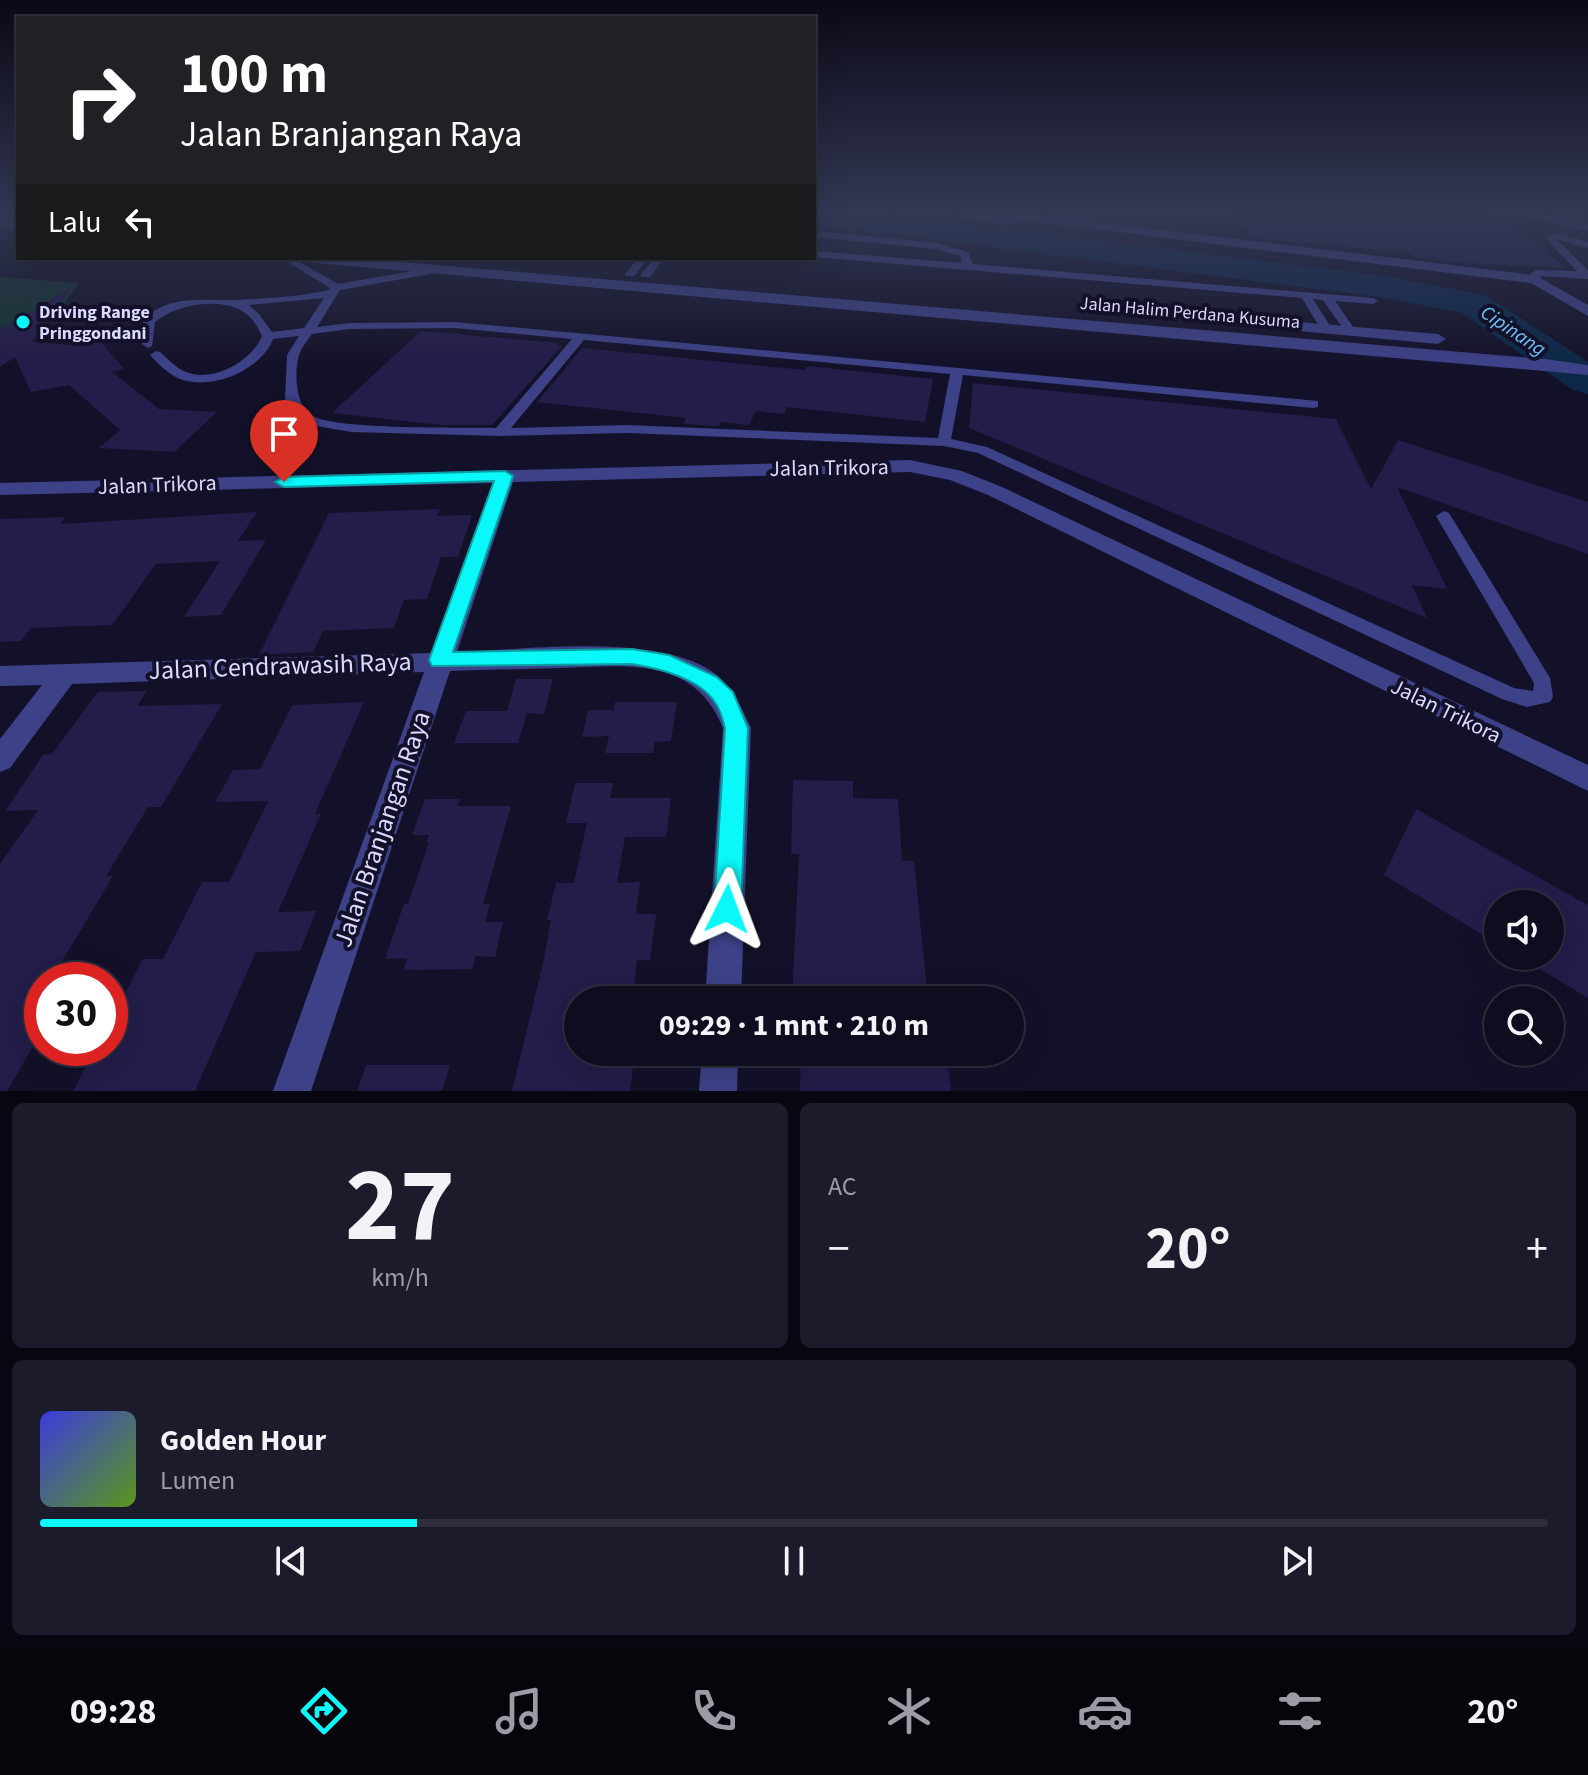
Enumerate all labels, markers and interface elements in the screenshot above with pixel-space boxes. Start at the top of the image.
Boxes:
text: 100 m [180,35,328,114]
icon: right [48,48,152,152]
text: Jalan Branjangan Raya [180,109,522,160]
icon: left [118,200,162,244]
text: Lalu [48,201,102,244]
street label: Jalan Halim Perdana Kusuma [1079,291,1301,335]
water label: Cipinang [1475,299,1551,363]
place label: Driving Range Pringgondani [39,300,150,346]
marker: Driving Range Pringgondani [14,313,32,331]
pin [250,400,318,482]
icon: arrive [262,412,306,456]
street label: Jalan Trikora [769,451,889,485]
street label: Jalan Trikora [97,467,217,503]
street label: Jalan Cendrawasih Raya [148,643,412,689]
street label: Jalan Trikora [1385,670,1507,752]
street label: Jalan Branjangan Raya [324,706,440,952]
position arrow [685,867,769,951]
map controls [1484,890,1564,1066]
button: sound [1484,890,1564,970]
speed limit sign: 30 [24,962,128,1066]
button: search [1484,986,1564,1066]
text: 09:29 · 1 mnt · 210 m [659,1004,929,1047]
text: 27 [345,1133,455,1281]
text: AC [828,1168,857,1205]
text: 20° [1145,1207,1231,1292]
text: − [828,1218,850,1281]
text: + [1526,1218,1548,1281]
text: km/h [371,1259,429,1296]
text: Golden Hour [160,1419,326,1462]
text: Lumen [160,1462,235,1499]
icon: previous [269,1539,313,1583]
icon: pause [772,1539,816,1583]
icon: next [1275,1539,1319,1583]
icon: directions [296,1683,352,1739]
icon: music [491,1683,547,1739]
icon: phone [686,1683,742,1739]
icon: climate [881,1683,937,1739]
icon: car [1077,1683,1133,1739]
icon: filters [1272,1683,1328,1739]
text: 09:28 [70,1686,156,1737]
text: 20° [1467,1686,1518,1737]

